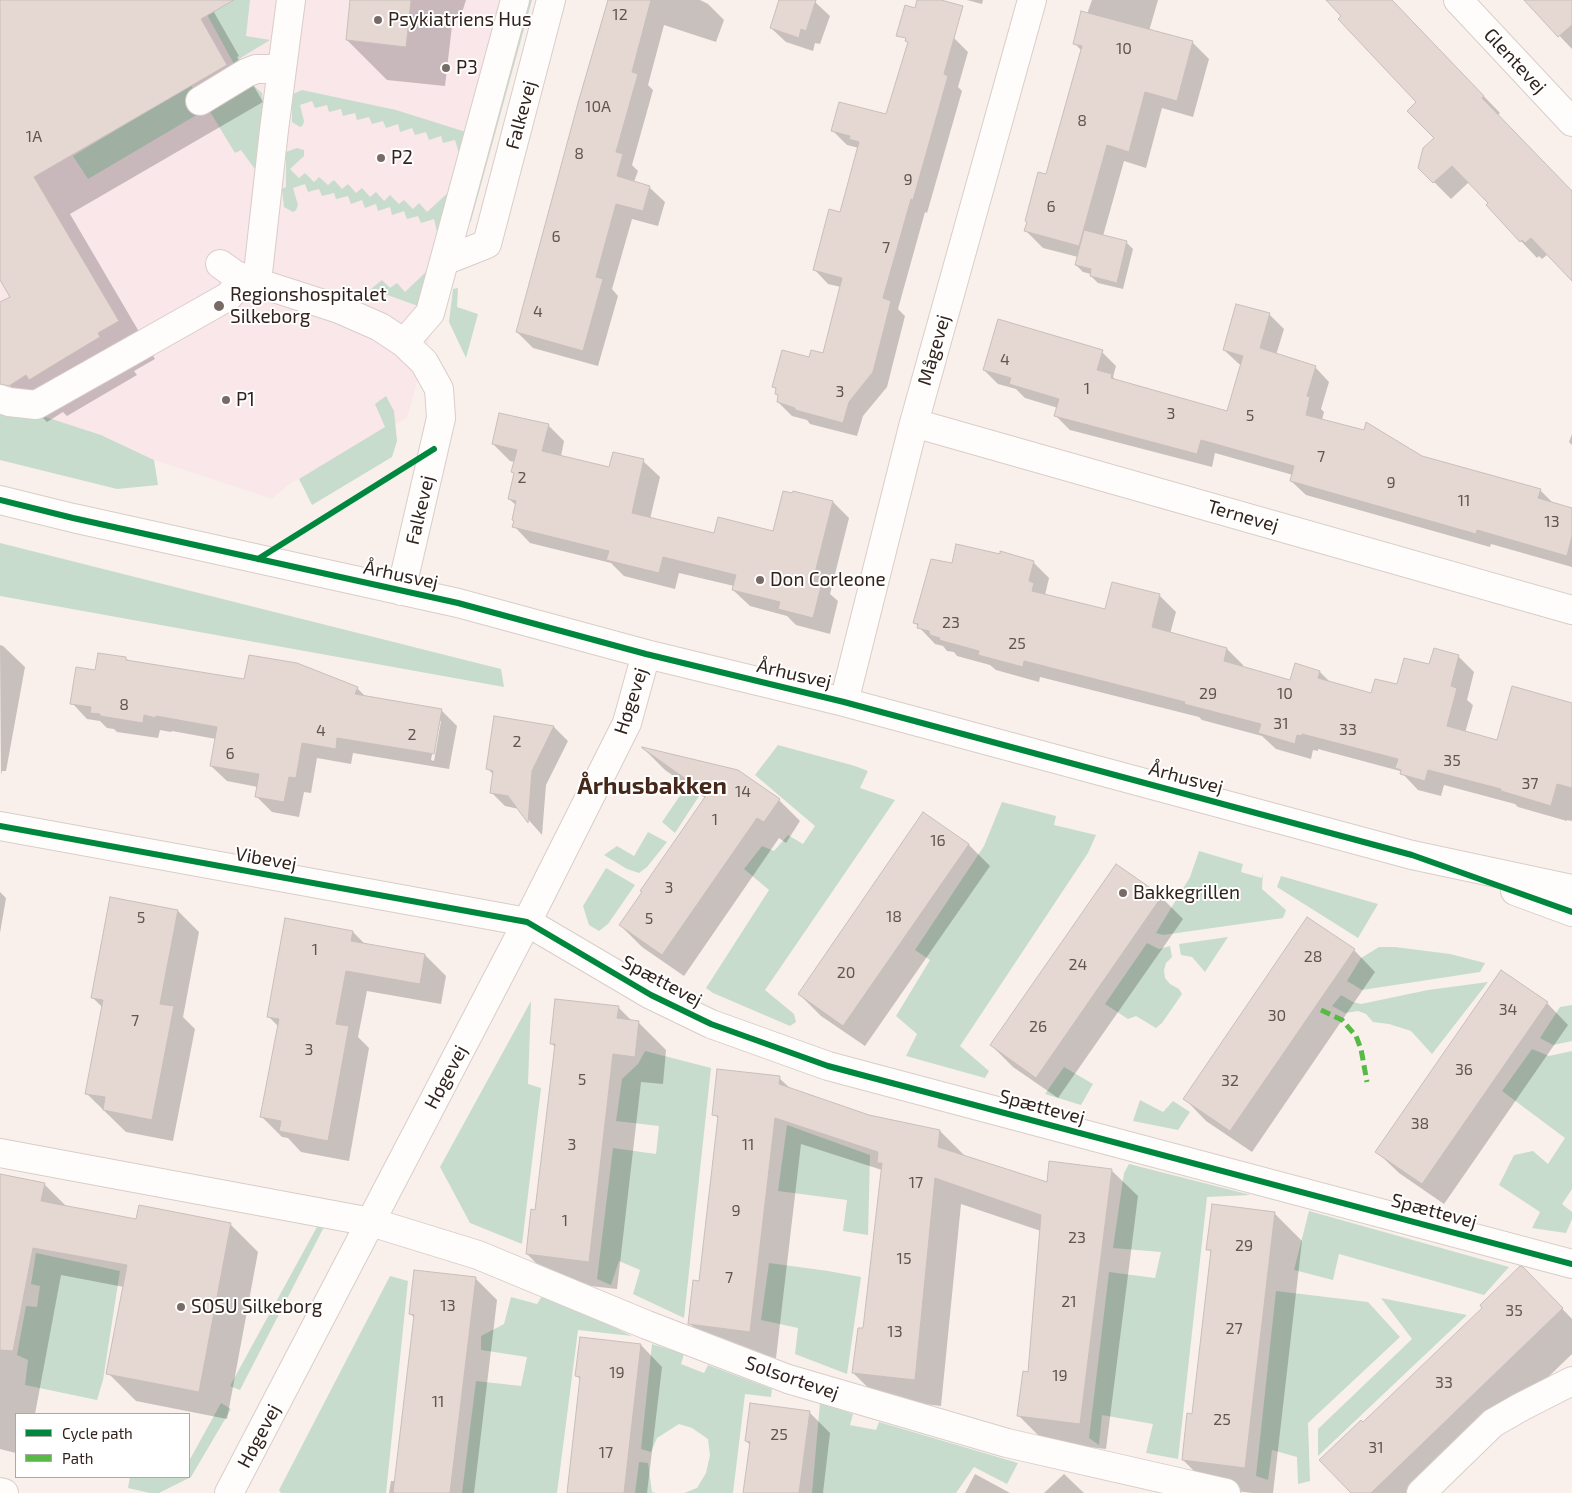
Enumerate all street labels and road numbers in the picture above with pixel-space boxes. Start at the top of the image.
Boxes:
street label: Glentevej [1479,24,1551,98]
street label: Falkevej [501,78,541,152]
street label: Mågevej [913,312,955,388]
street label: Falkevej [401,473,439,547]
street label: Ternevej [1205,495,1281,537]
street label: Århusvej [362,556,440,594]
street label: Århusvej [755,654,833,694]
street label: Høgevej [609,665,653,737]
street label: Århusvej [1146,757,1226,799]
street label: Vibevej [233,842,299,876]
street label: Spættevej [618,950,706,1012]
street label: Høgevej [420,1041,472,1113]
street label: Spættevej [997,1085,1087,1129]
street label: Spættevej [1389,1189,1479,1233]
street label: Solsortevej [742,1351,842,1405]
street label: Høgevej [233,1400,285,1472]

